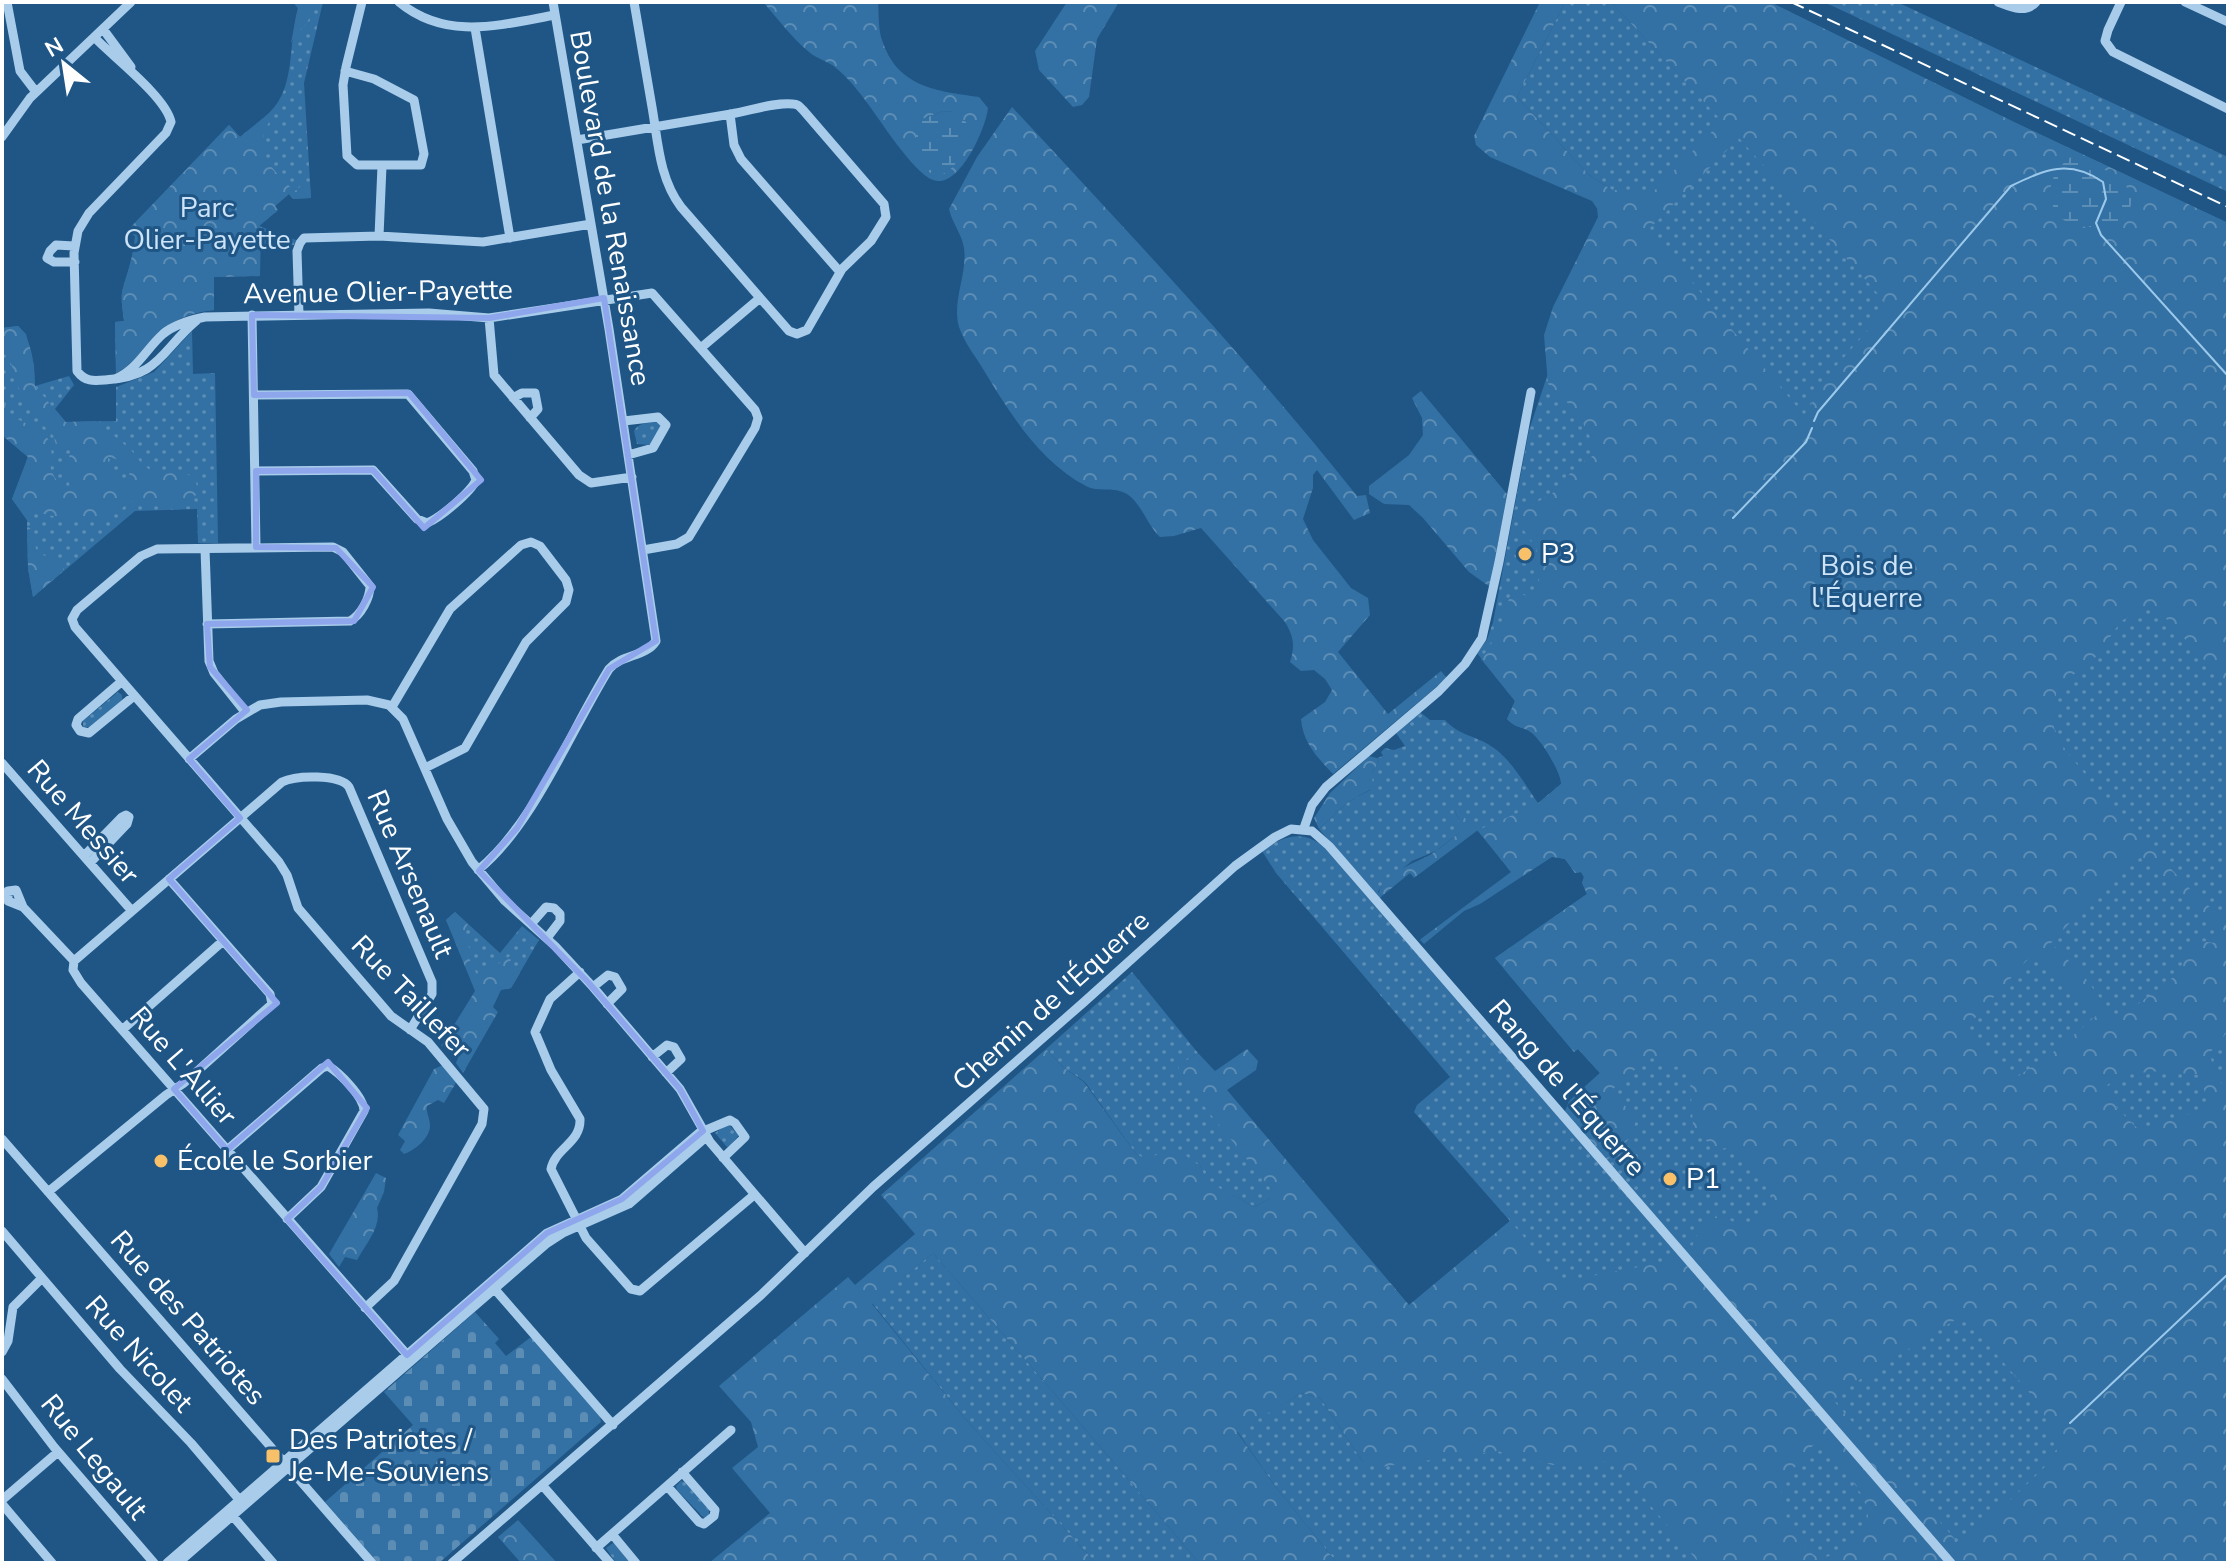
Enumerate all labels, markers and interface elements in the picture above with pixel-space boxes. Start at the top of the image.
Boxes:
north arrow [24,24,104,104]
street label: Boulevard de la Renaissance [560,27,660,389]
text: N [40,30,69,65]
park label: Parc Olier-Payette [123,189,291,259]
street label: Avenue Olier-Payette [243,271,513,313]
place label: P3 [1541,535,1576,573]
marker: P3 [1516,545,1534,563]
park label: Bois de l'Équerre [1811,547,1923,617]
street label: Rue Messier [18,752,148,892]
street label: Rue Arsenault [357,784,463,964]
street label: Chemin de l'Équerre [944,902,1158,1100]
street label: Rue Taillefer [343,927,479,1067]
street label: Rang de l'Équerre [1480,991,1654,1185]
street label: Rue L'Allier [121,998,245,1134]
place label: École le Sorbier [177,1142,373,1180]
marker: École le Sorbier [152,1152,170,1170]
place label: P1 [1686,1160,1721,1198]
marker: P1 [1661,1170,1679,1188]
street label: Rue des Patriotes [101,1222,275,1414]
street label: Rue Nicolet [76,1287,202,1421]
street label: Rue Legault [32,1386,156,1528]
place label: Des Patriotes / Je-Me-Souviens [288,1421,489,1491]
marker: Des Patriotes / Je-Me-Souviens [264,1447,282,1465]

